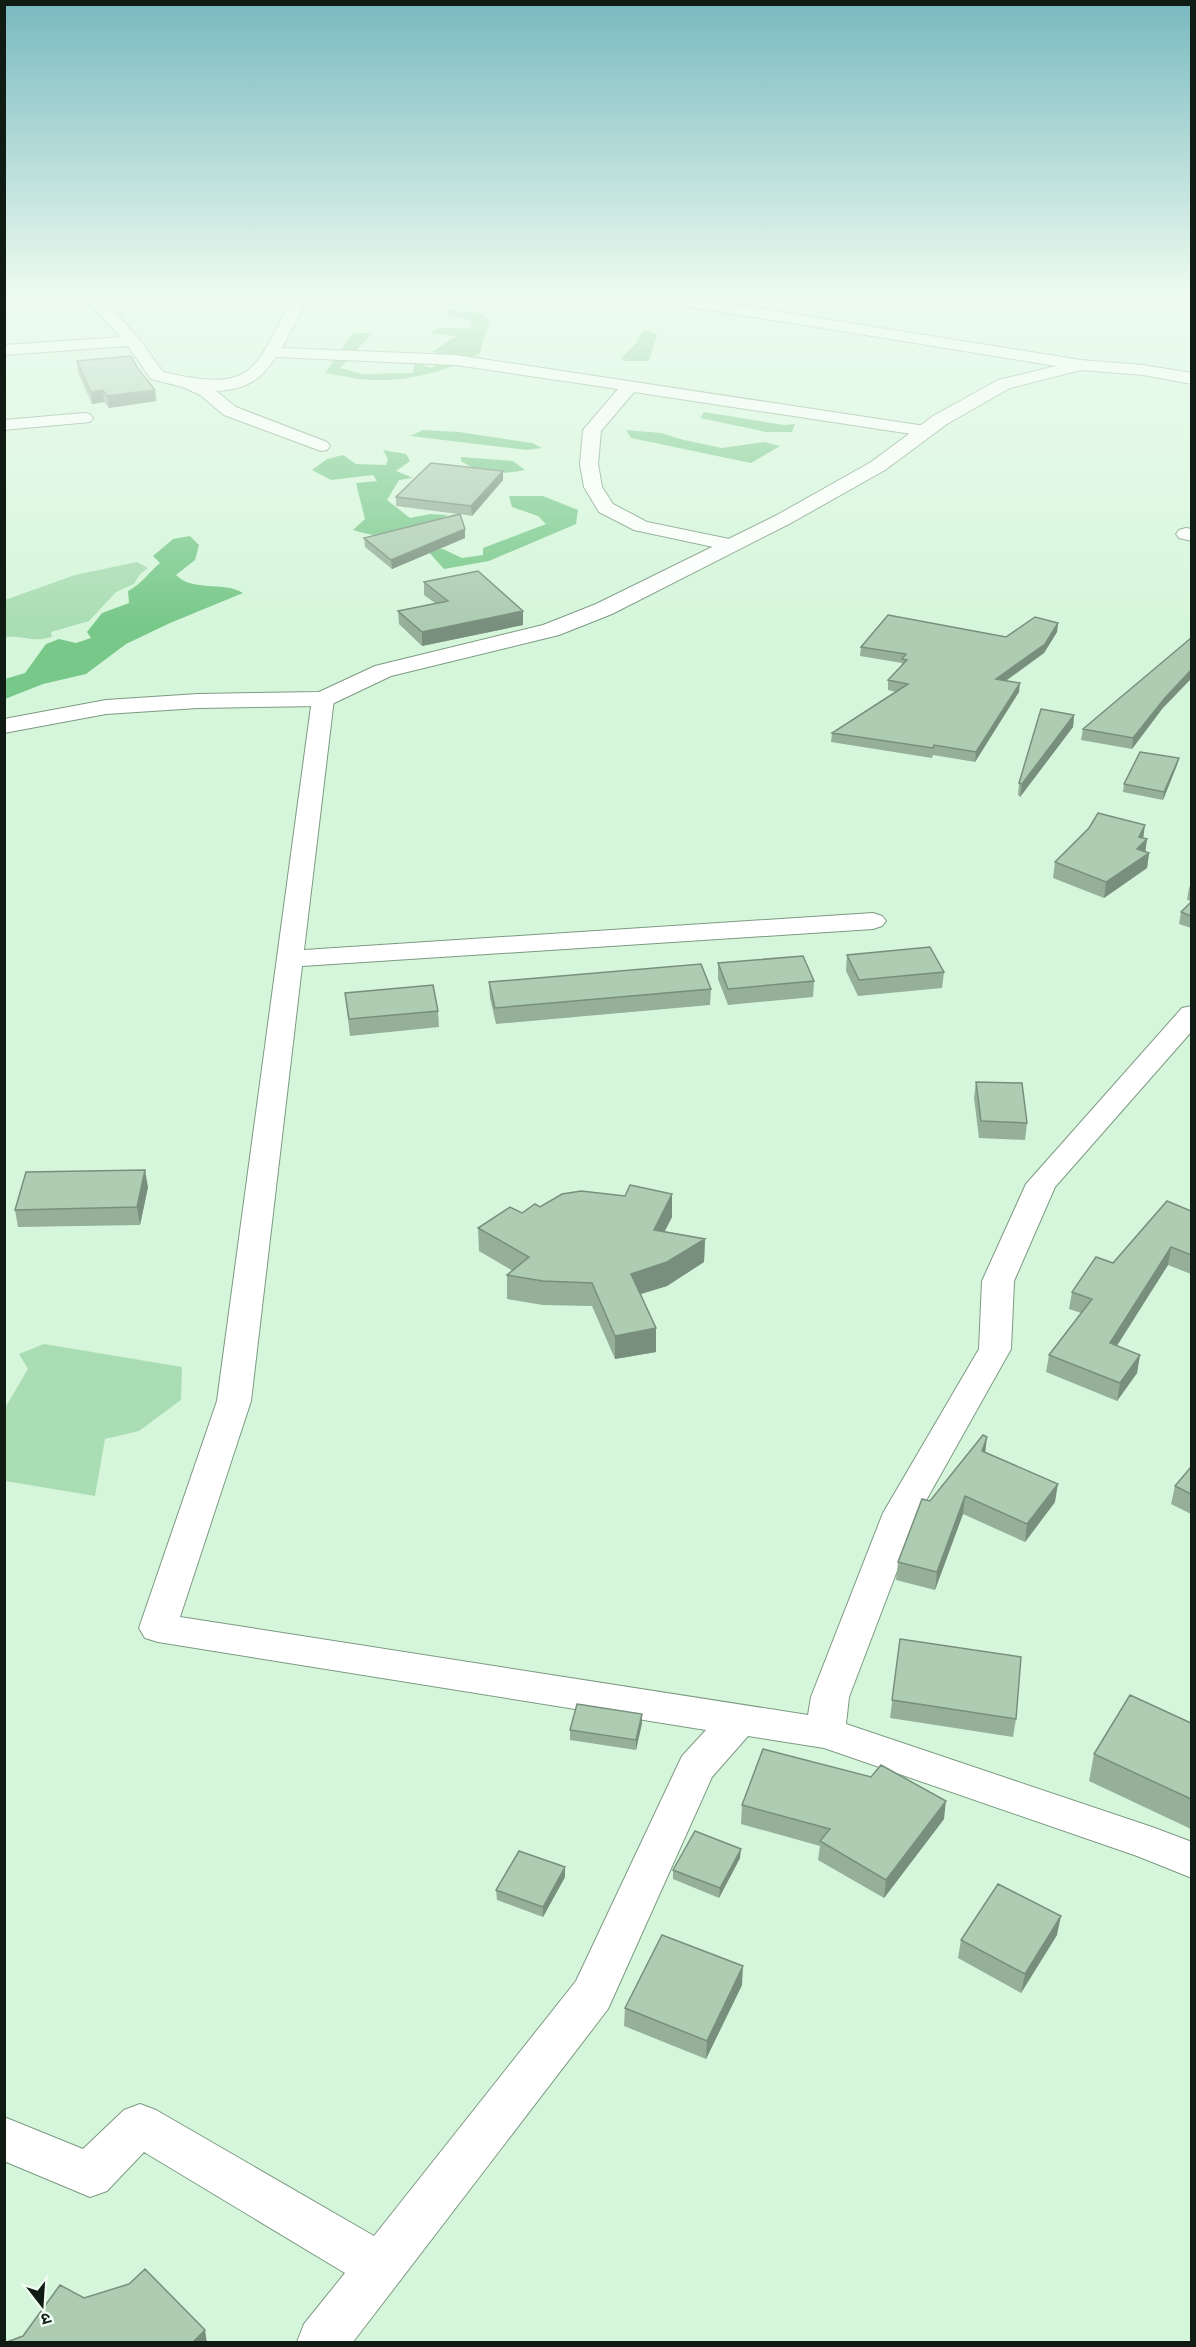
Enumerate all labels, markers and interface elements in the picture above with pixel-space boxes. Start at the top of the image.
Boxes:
north arrow [12,2275,72,2335]
text: उ [38,2306,54,2331]

